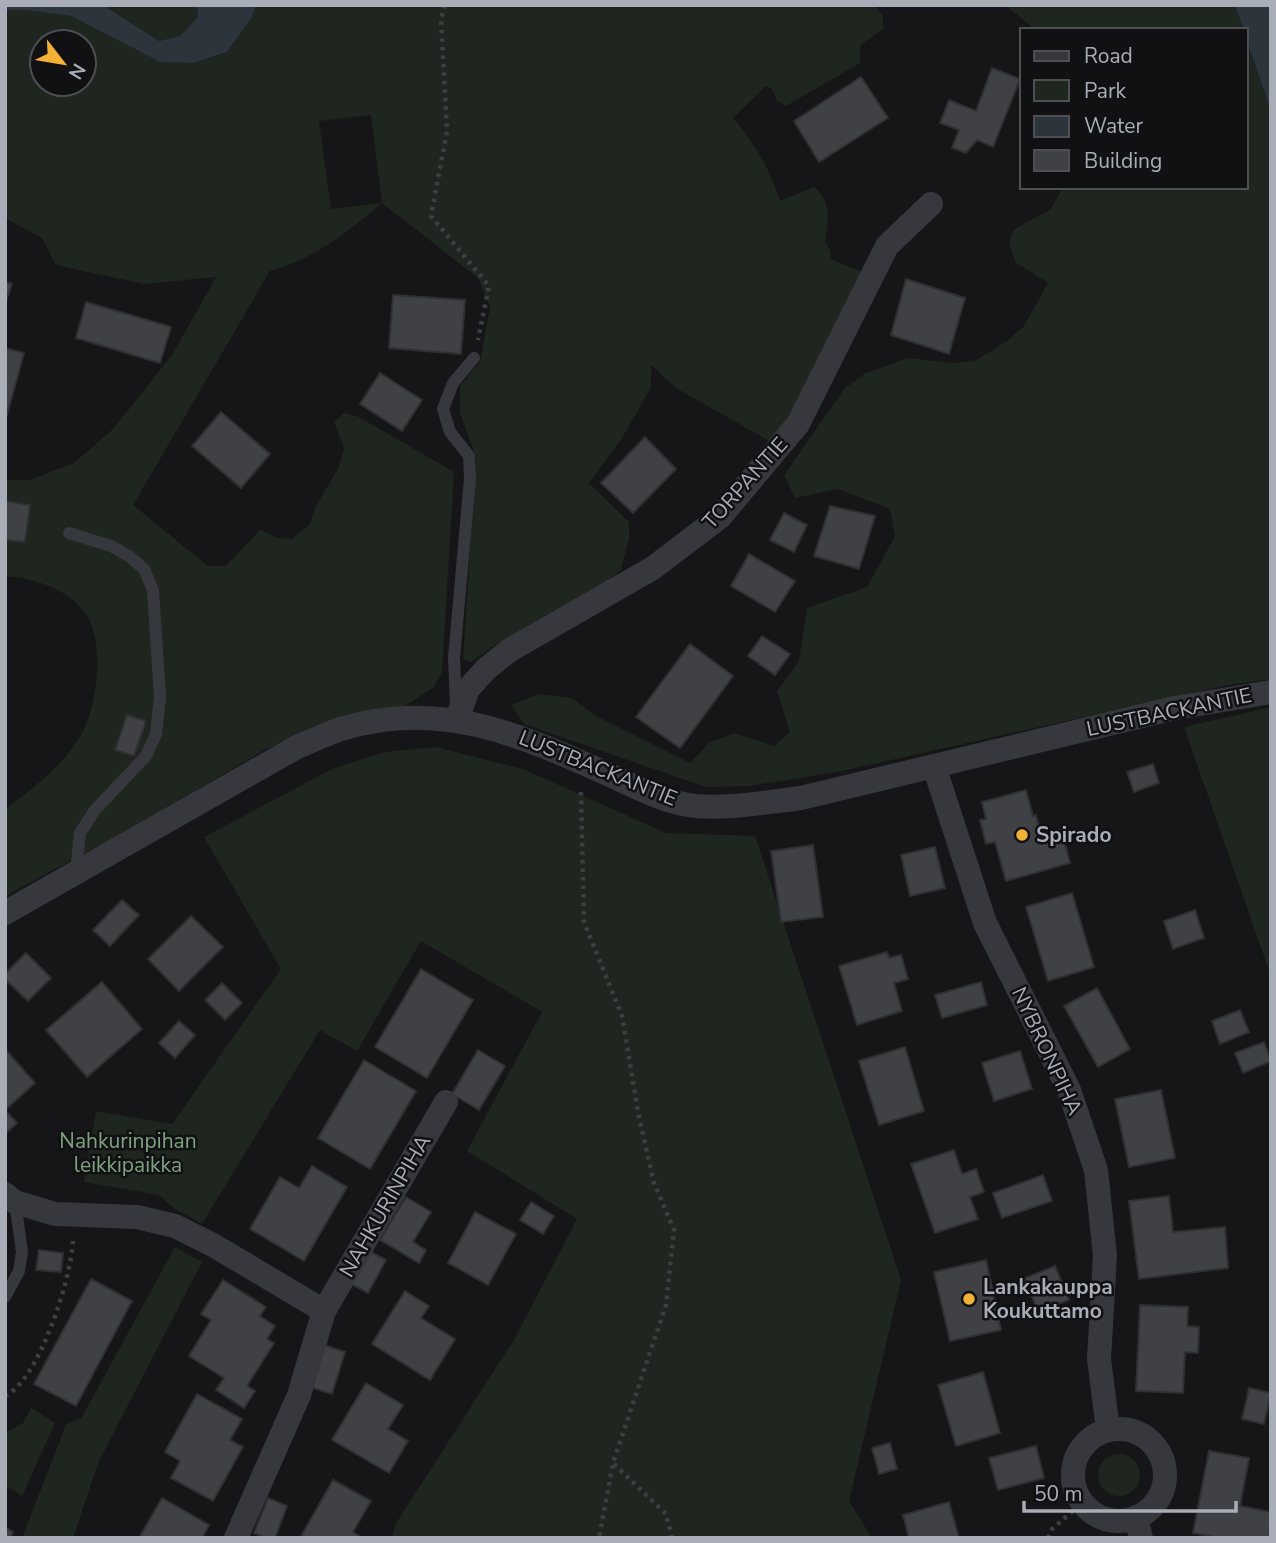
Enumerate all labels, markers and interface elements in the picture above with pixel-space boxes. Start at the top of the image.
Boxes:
north arrow [28,28,98,98]
legend [1020,28,1248,189]
text: Road [1084,42,1133,70]
text: N [62,58,92,84]
text: Park [1084,77,1126,105]
text: Water [1084,112,1143,140]
text: Building [1084,147,1162,175]
street label: TORPANTIE [696,431,794,535]
street label: LUSTBACKANTIE [1084,681,1254,743]
street label: LUSTBACKANTIE [515,724,681,812]
place label: Spirado [1036,821,1112,849]
marker: Spirado [1014,827,1030,843]
street label: NYBRONPIHA [1005,982,1089,1120]
park label: Nahkurinpihan leikkipaikka [59,1127,197,1179]
street label: NAHKURINPIHA [333,1130,437,1282]
place label: Lankakauppa Koukuttamo [983,1273,1113,1325]
marker: Lankakauppa Koukuttamo [961,1291,977,1307]
scale bar [1024,1470,1236,1514]
text: 50 m [1034,1480,1083,1508]

